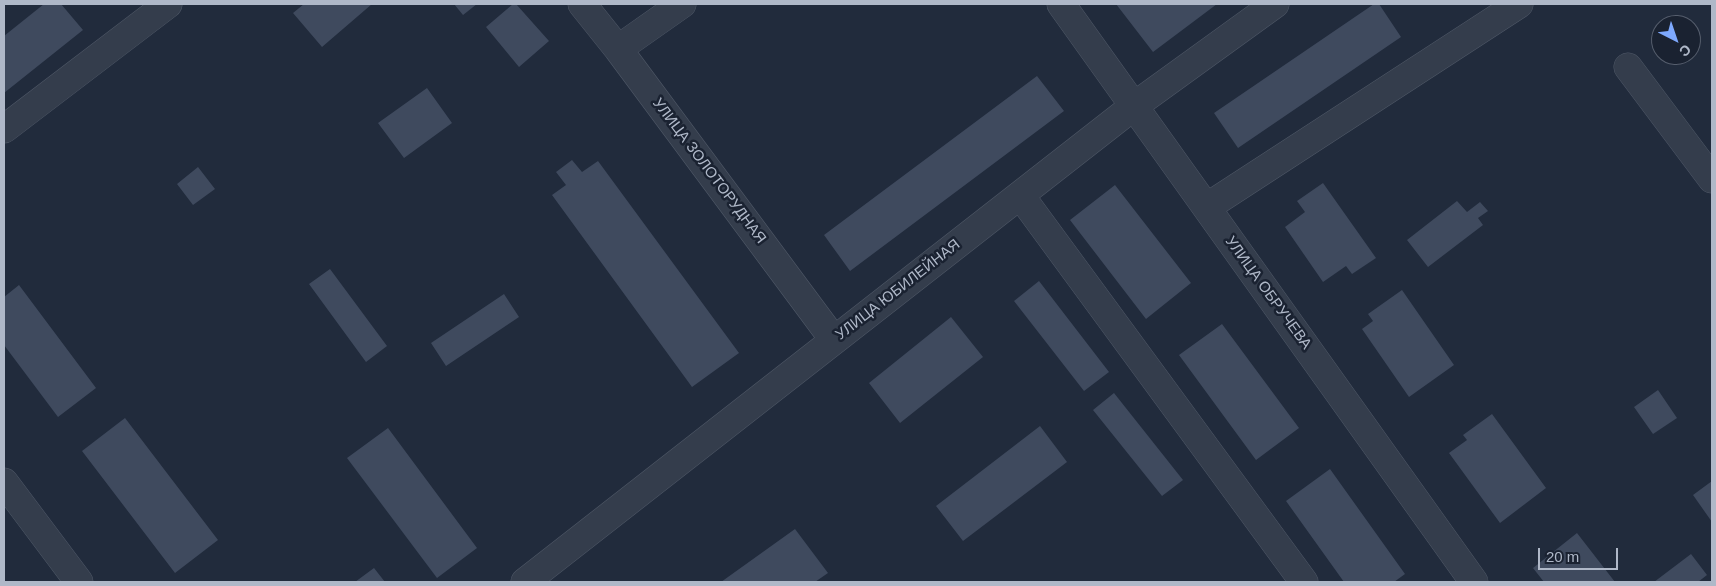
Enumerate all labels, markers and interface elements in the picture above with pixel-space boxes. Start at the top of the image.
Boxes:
north arrow [1651,15,1701,65]
text: С [1676,41,1694,60]
street label: УЛИЦА ЗОЛОТОРУДНАЯ [648,95,770,247]
street label: УЛИЦА ОБРУЧЕВА [1221,233,1315,353]
street label: УЛИЦА ЮБИЛЕЙНАЯ [832,236,964,344]
scale bar [1541,538,1621,570]
text: 20 m [1546,548,1579,565]

